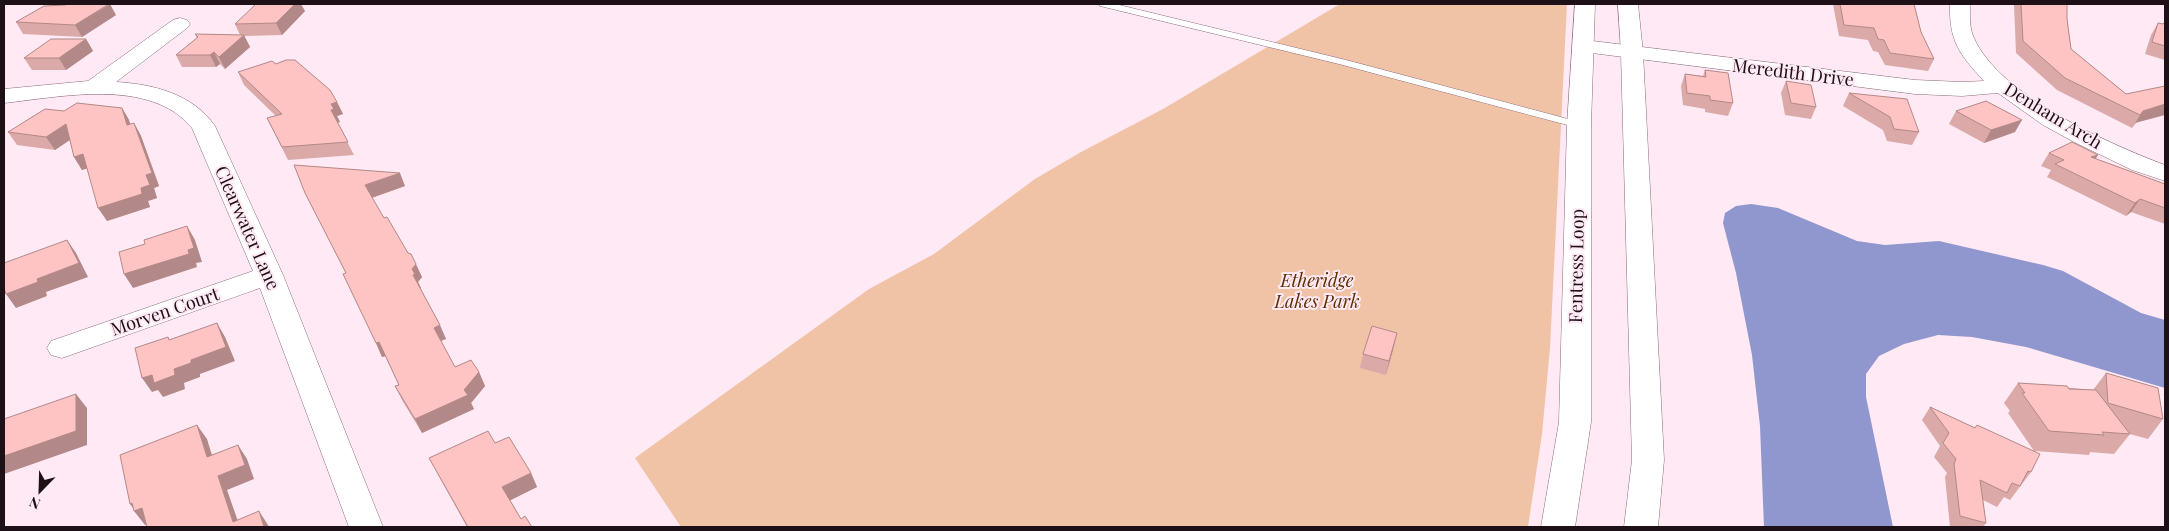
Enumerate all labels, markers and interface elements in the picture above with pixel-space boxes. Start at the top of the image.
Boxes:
street label: Meredith Drive [1731,53,1855,91]
street label: Denham Arch [2000,76,2107,154]
street label: Clearwater Lane [210,162,286,293]
street label: Fentress Loop [1563,209,1589,323]
park label: Etheridge Lakes Park [1273,268,1360,313]
street label: Morven Court [107,281,223,341]
north arrow [15,466,65,516]
text: N [26,493,43,514]

